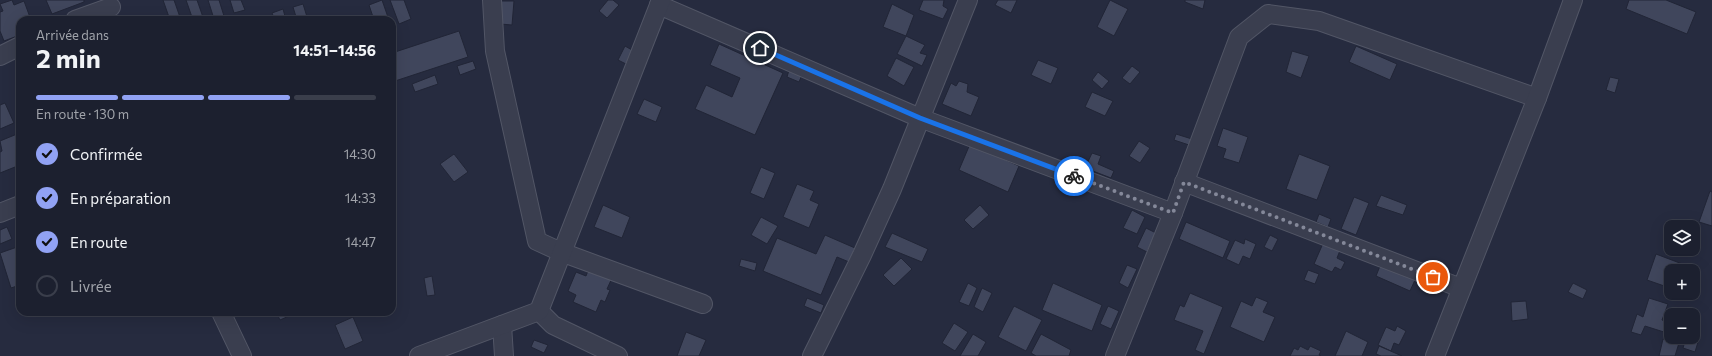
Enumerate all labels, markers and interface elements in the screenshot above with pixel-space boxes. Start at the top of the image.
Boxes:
text: Arrivée dans [36,27,109,43]
pin [743,31,777,65]
icon: home [749,37,771,59]
text: 14:51–14:56 [293,41,376,59]
text: 2 min [36,42,101,73]
text: En route · 130 m [36,106,129,122]
icon: check [36,143,58,165]
text: Confirmée [70,145,143,163]
text: 14:30 [344,146,376,162]
courier [1054,156,1094,196]
icon: bike [1063,165,1085,187]
icon: check [36,187,58,209]
text: En préparation [70,189,171,207]
text: 14:33 [345,190,376,206]
map controls [1664,220,1700,344]
button: layers [1664,220,1700,256]
icon: check [36,231,58,253]
text: En route [70,233,127,251]
text: 14:47 [345,234,376,250]
pin [1416,260,1450,294]
button: + [1664,264,1700,300]
icon: bag [1422,266,1444,288]
text: Livrée [70,277,112,295]
button: − [1664,308,1700,344]

